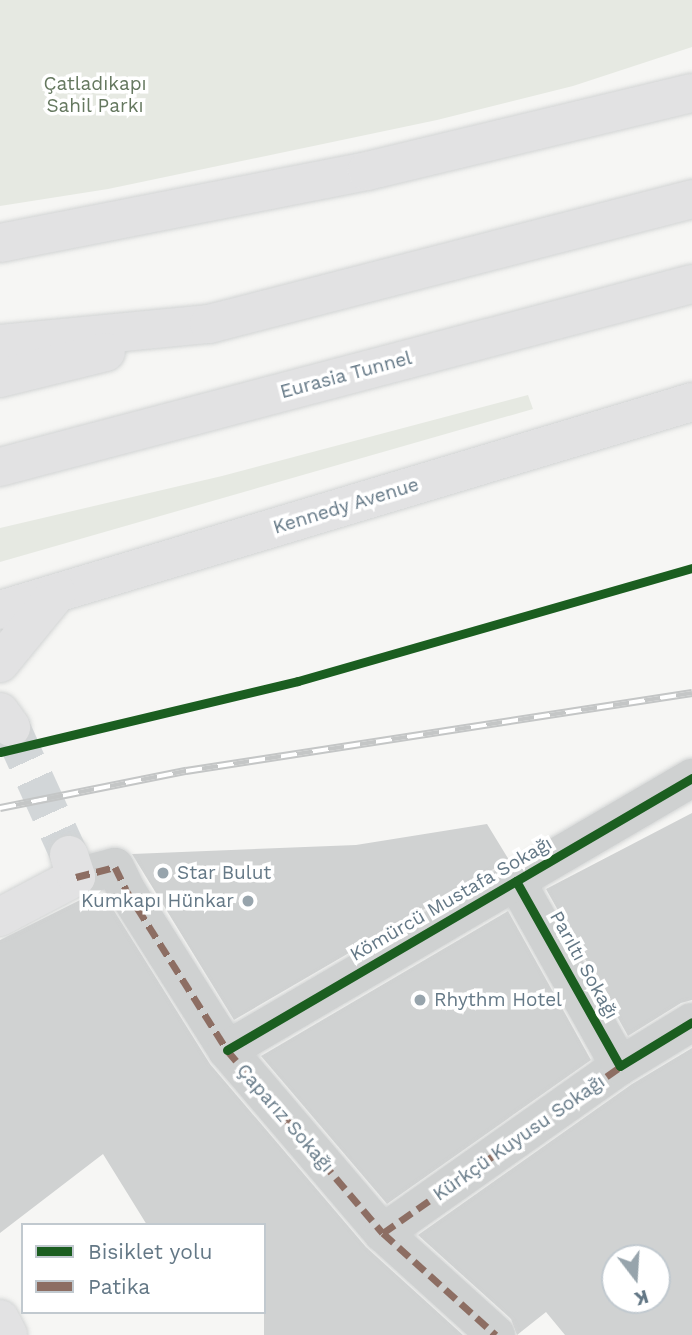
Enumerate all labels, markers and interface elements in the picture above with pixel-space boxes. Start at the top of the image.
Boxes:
park label: Çatladıkapı Sahil Parkı [43,73,147,117]
street label: Eurasia Tunnel [277,346,415,404]
street label: Kennedy Avenue [270,473,422,539]
street label: Kömürcü Mustafa Sokağı [346,832,556,966]
place label: Star Bulut [177,862,272,884]
marker: Star Bulut [155,865,171,881]
place label: Kumkapı Hünkar [81,890,234,912]
marker: Kumkapı Hünkar [240,893,256,909]
street label: Parıltı Sokağı [545,907,623,1023]
place label: Rhythm Hotel [434,989,562,1011]
marker: Rhythm Hotel [412,992,428,1008]
street label: Çaparız Sokağı [232,1059,338,1177]
street label: Kürkçü Kuyusu Sokağı [429,1070,609,1206]
legend [21,1223,266,1314]
text: Bisiklet yolu [88,1239,212,1264]
north arrow [601,1244,671,1314]
text: Patika [88,1274,150,1299]
text: K [632,1285,651,1311]

